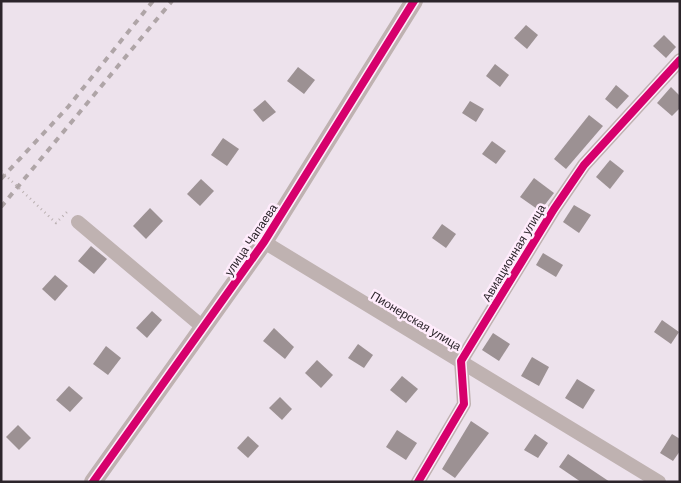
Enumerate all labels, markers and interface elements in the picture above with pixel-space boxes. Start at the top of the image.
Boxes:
street label: улица Чапаева [222,201,280,279]
street label: Авиационная улица [479,202,549,304]
street label: Пионерская улица [368,288,464,354]

